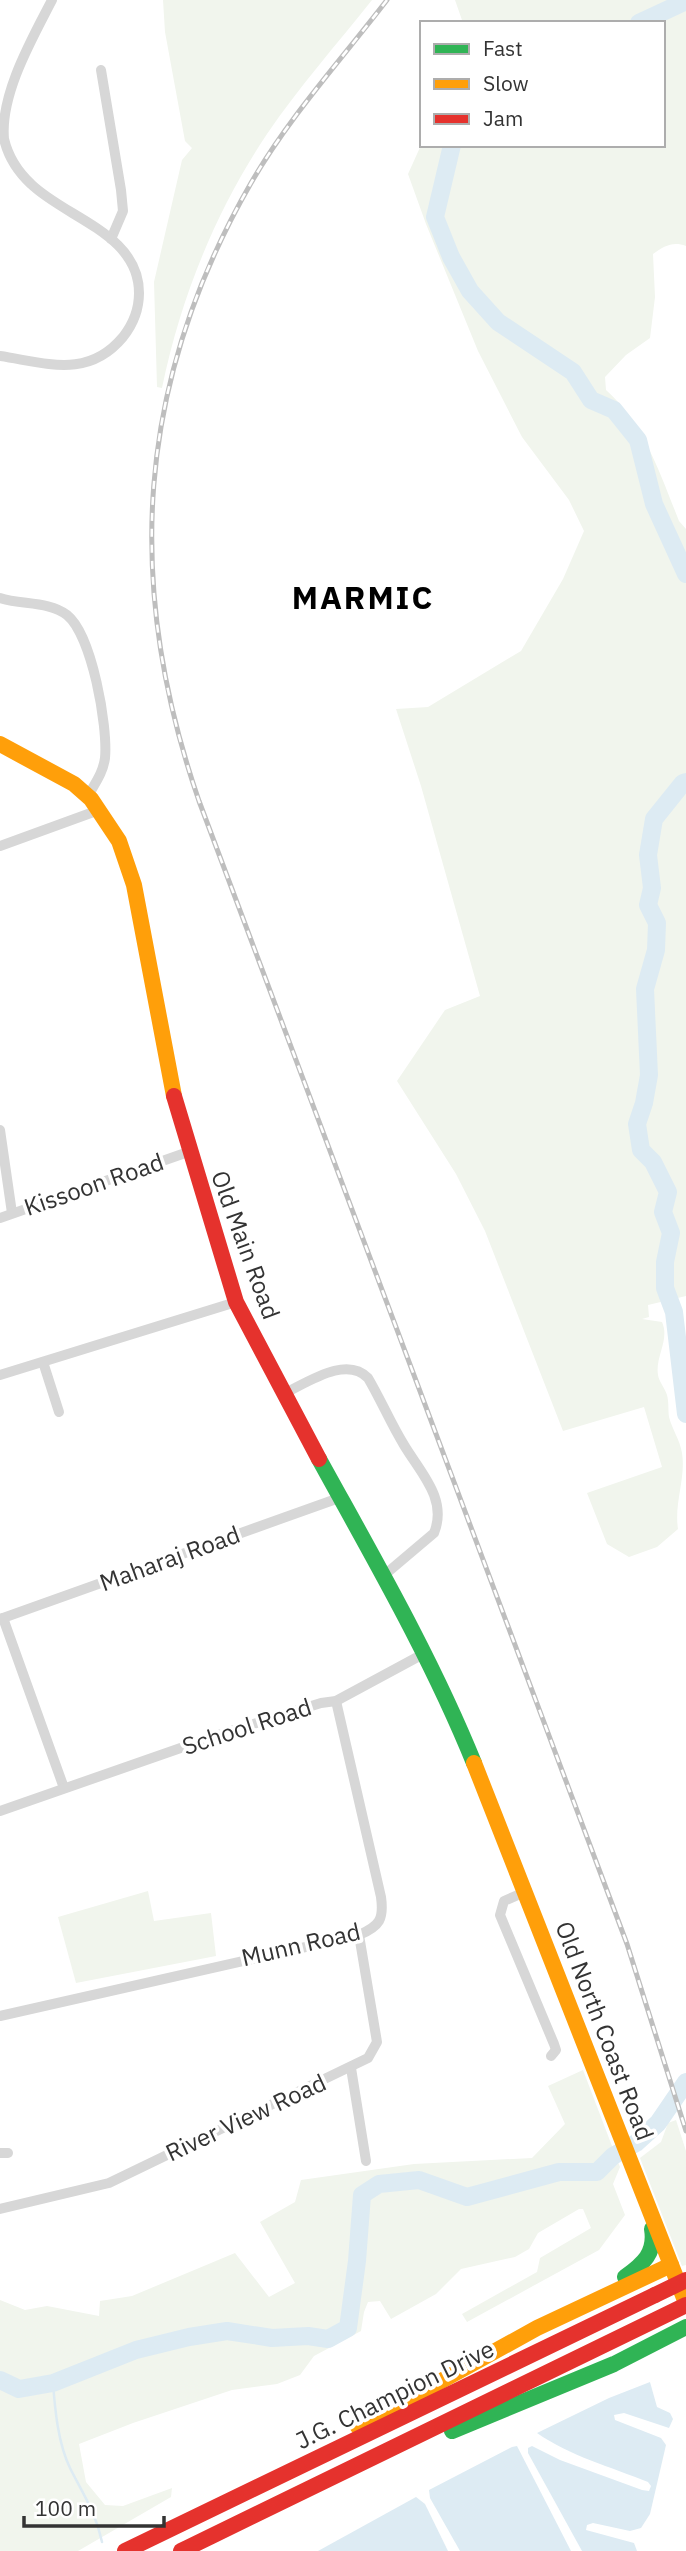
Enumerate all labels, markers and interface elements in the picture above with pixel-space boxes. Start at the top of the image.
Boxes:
legend [420,21,665,147]
text: Fast [483,34,523,62]
text: Slow [483,69,529,97]
text: Jam [483,104,523,132]
district label: MARMIC [292,576,434,618]
street label: Kissoon Road [20,1145,168,1223]
street label: Old Main Road [204,1166,288,1323]
street label: Maharaj Road [95,1518,244,1598]
street label: School Road [178,1690,315,1762]
street label: Munn Road [238,1915,363,1973]
street label: Old North Coast Road [548,1917,661,2145]
street label: River View Road [160,2066,331,2168]
street label: J.G. Champion Drive [290,2332,499,2456]
scale bar [24,2484,164,2528]
text: 100 m [35,2494,96,2522]

